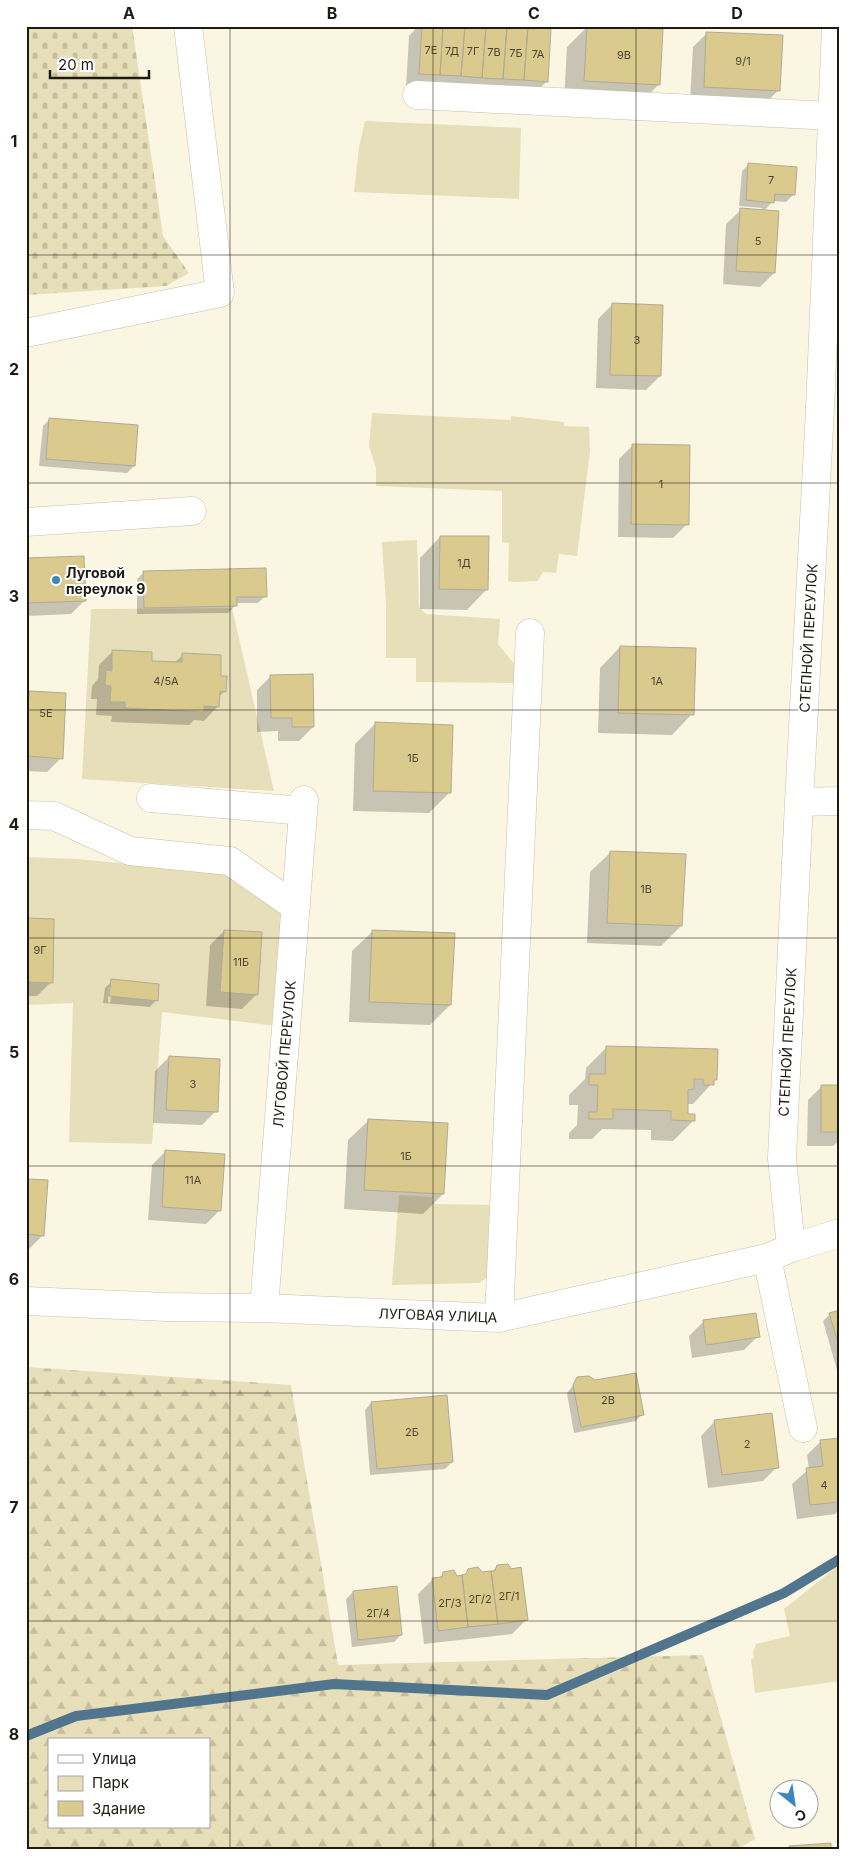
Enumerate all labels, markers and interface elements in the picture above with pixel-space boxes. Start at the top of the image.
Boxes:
text: A [123,3,135,23]
text: B [327,3,337,23]
text: C [528,3,540,23]
text: D [731,3,743,23]
house number: 7Е [425,43,437,57]
house number: 7Д [445,44,459,58]
house number: 7Г [467,44,479,58]
house number: 7В [487,45,501,59]
house number: 7Б [509,46,523,60]
house number: 7А [532,47,545,61]
scale bar [50,48,149,80]
house number: 9В [617,48,631,62]
house number: 9/1 [735,54,751,68]
text: 20 m [58,55,94,74]
text: 1 [11,131,17,151]
house number: 7 [768,173,774,187]
house number: 5 [755,234,762,248]
house number: 3 [634,333,641,347]
text: 2 [9,359,19,379]
house number: 1 [659,477,663,491]
house number: 1Д [457,556,471,570]
street label: СТЕПНОЙ ПЕРЕУЛОК [795,562,820,713]
place label: Луговой переулок 9 [66,564,145,597]
marker: Луговой переулок 9 [50,574,62,586]
text: 3 [9,586,19,606]
house number: 4/5А [153,674,179,688]
house number: 1А [651,674,663,688]
house number: 5Е [39,706,53,720]
house number: 1Б [407,751,419,765]
text: 4 [9,814,20,834]
house number: 1В [640,882,652,896]
house number: 9Г [33,943,47,957]
house number: 11Б [233,955,249,969]
street label: СТЕПНОЙ ПЕРЕУЛОК [774,966,799,1117]
street label: ЛУГОВОЙ ПЕРЕУЛОК [268,979,299,1128]
text: 5 [9,1042,19,1062]
house number: 3 [190,1077,197,1091]
house number: 1Б [400,1149,412,1163]
house number: 11А [185,1173,202,1187]
text: 6 [9,1269,19,1289]
street label: ЛУГОВАЯ УЛИЦА [378,1304,498,1326]
house number: 2В [601,1393,615,1407]
house number: 2Б [405,1425,419,1439]
house number: 2 [744,1437,750,1451]
house number: 4 [820,1478,828,1492]
text: 7 [9,1497,19,1517]
house number: 2Г/1 [499,1589,519,1603]
house number: 2Г/2 [468,1592,492,1606]
house number: 2Г/3 [438,1596,462,1610]
house number: 2Г/4 [366,1606,390,1620]
text: 8 [9,1724,19,1744]
legend [48,1738,210,1828]
text: Улица [92,1749,136,1768]
text: Парк [92,1773,129,1792]
north arrow [768,1778,818,1828]
text: Здание [92,1799,146,1818]
text: С [792,1806,809,1826]

